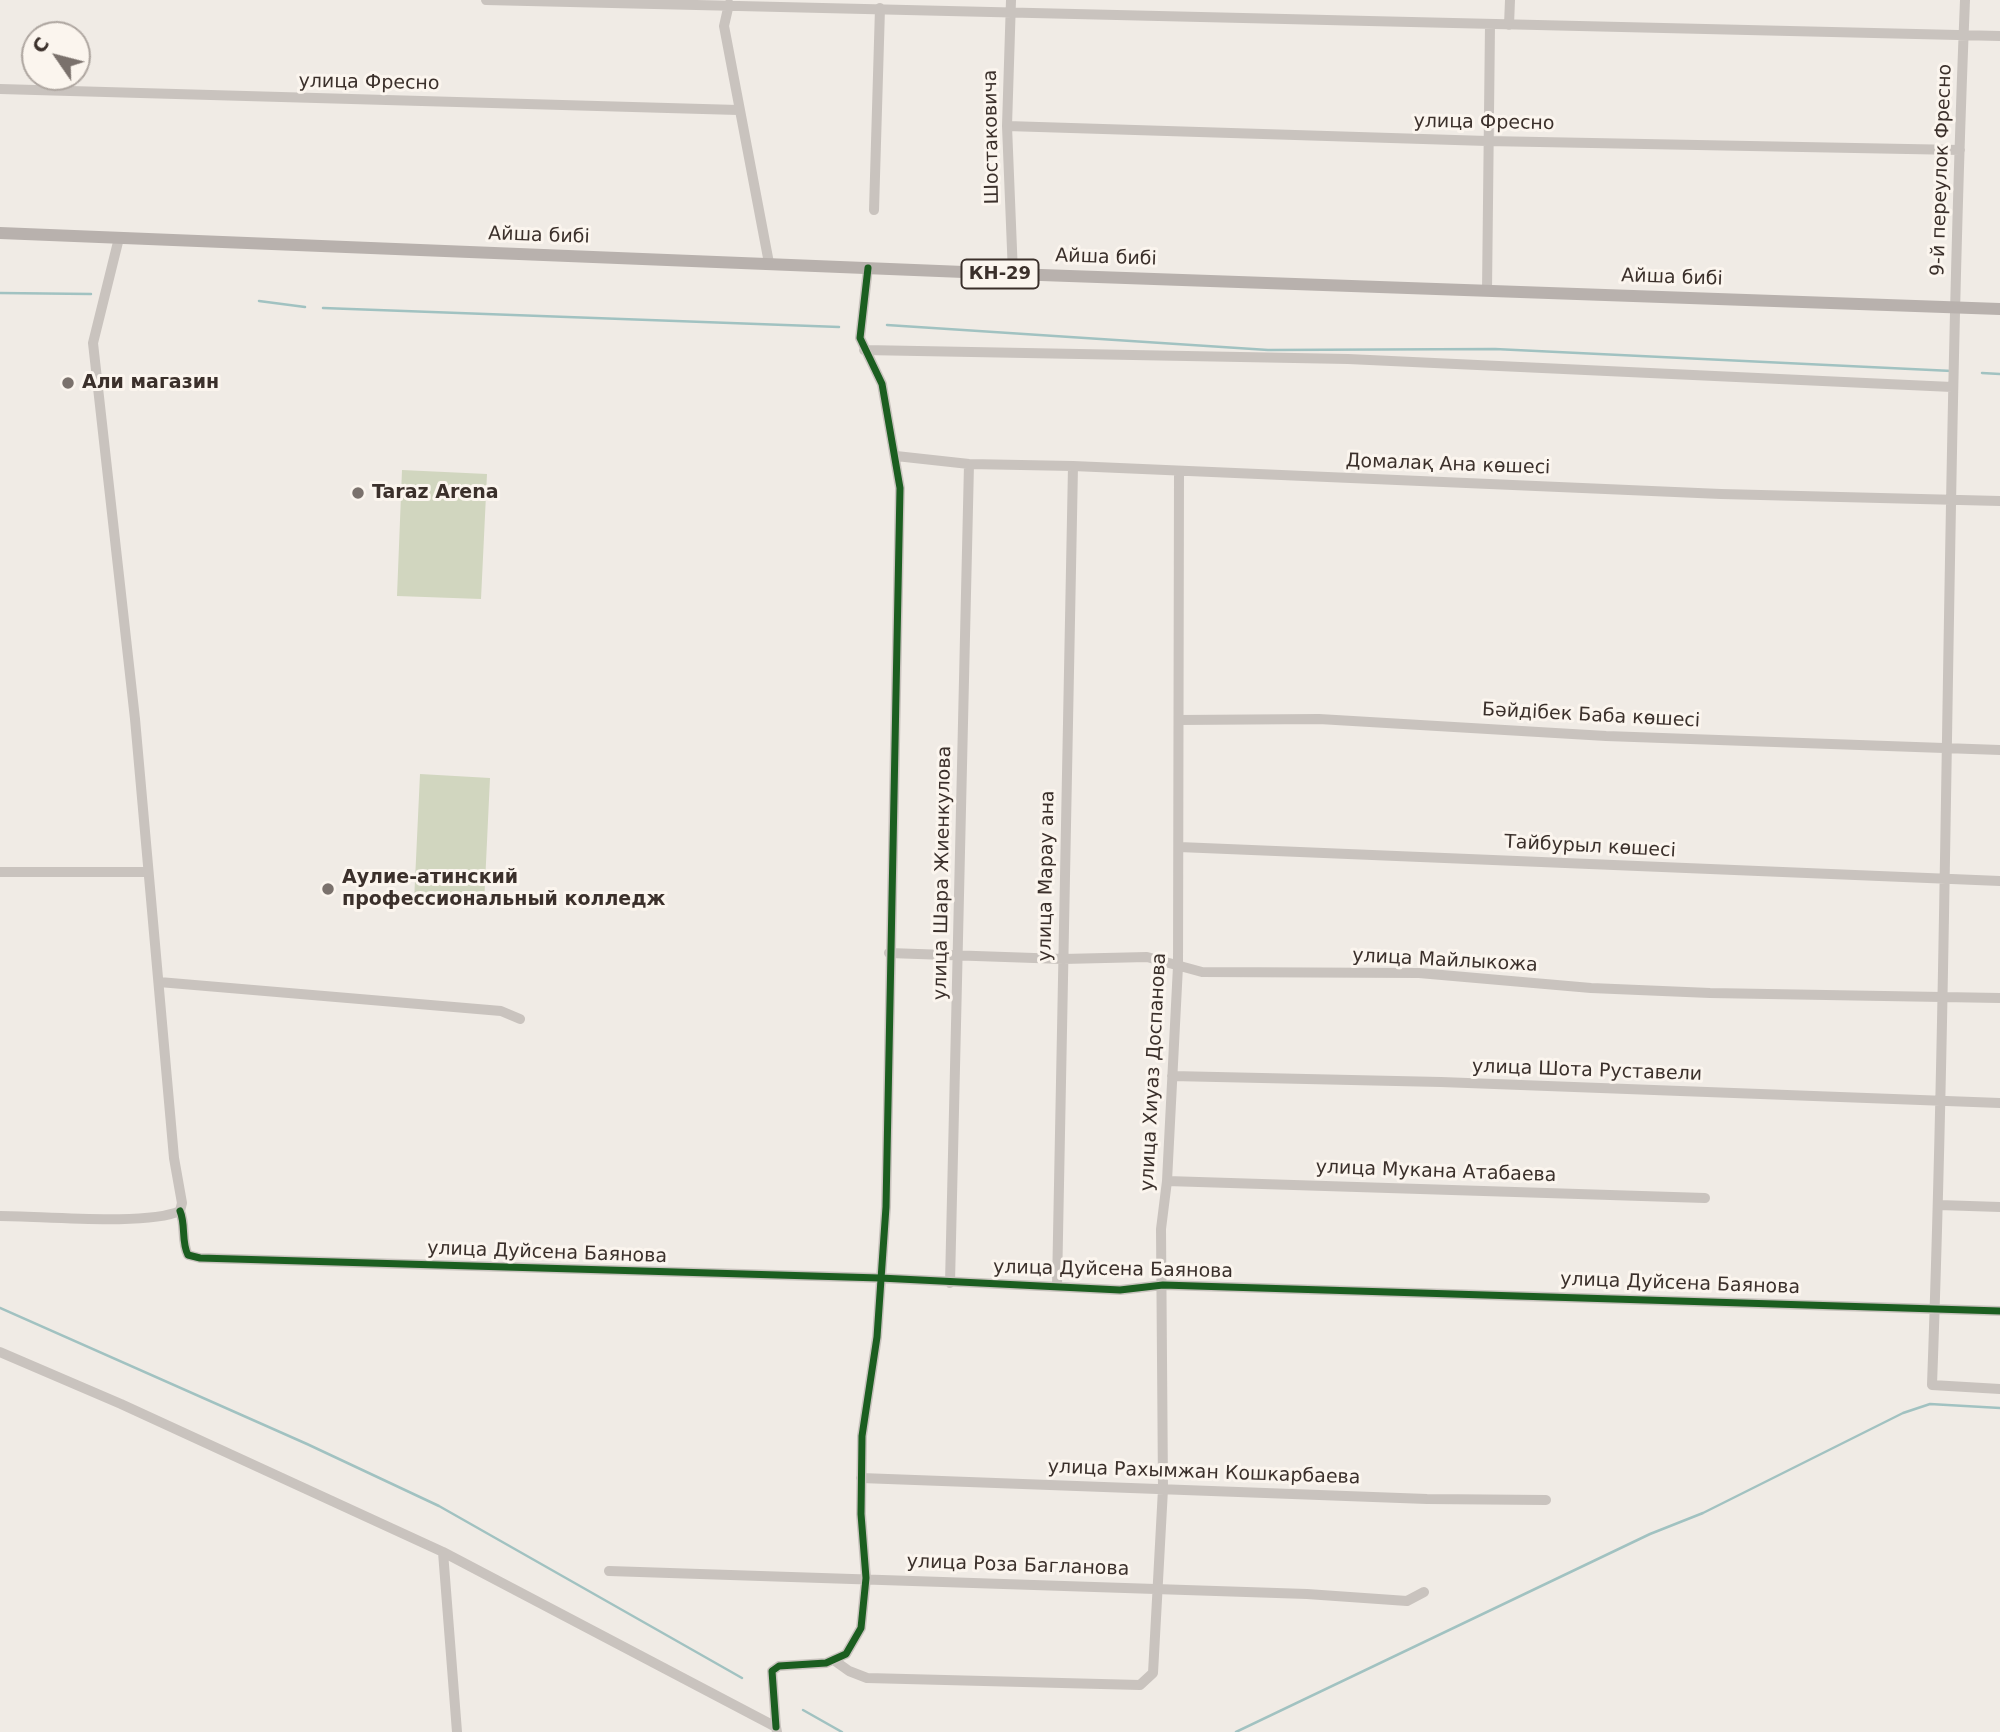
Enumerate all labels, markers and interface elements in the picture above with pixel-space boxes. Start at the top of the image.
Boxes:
north arrow [21,21,91,91]
text: С [27,33,53,57]
street label: 9-й переулок Фресно [1927,64,1957,276]
street label: улица Фресно [298,70,440,96]
street label: Шостаковича [979,70,1005,204]
street label: улица Фресно [1413,110,1555,136]
street label: Айша бибі [488,223,590,249]
street label: Айша бибі [1055,245,1157,271]
road number: КН-29 [962,260,1038,288]
street label: Айша бибі [1621,265,1723,291]
place label: Али магазин [82,372,219,394]
marker: Али магазин [60,375,76,391]
street label: Домалақ Ана көшесі [1345,450,1551,480]
place label: Taraz Arena [372,482,499,504]
marker: Taraz Arena [350,485,366,501]
street label: Бәйдібек Баба көшесі [1481,699,1701,733]
street label: улица Шара Жиенкулова [929,746,957,1000]
street label: улица Марау ана [1034,790,1060,962]
street label: Тайбурыл көшесі [1504,831,1676,863]
place label: Аулие-атинский профессиональный колледж [342,867,665,911]
marker: Аулие-атинский профессиональный колледж [320,881,336,897]
street label: улица Майлыкожа [1352,945,1538,977]
street label: улица Хиуаз Доспанова [1136,952,1172,1192]
street label: улица Шота Руставели [1472,1056,1702,1086]
street label: улица Мукана Атабаева [1315,1156,1557,1188]
street label: улица Дуйсена Баянова [427,1237,667,1269]
street label: улица Дуйсена Баянова [993,1257,1233,1283]
street label: улица Дуйсена Баянова [1560,1268,1800,1300]
street label: улица Рахымжан Кошкарбаева [1047,1456,1361,1490]
street label: улица Роза Багланова [906,1551,1130,1581]

